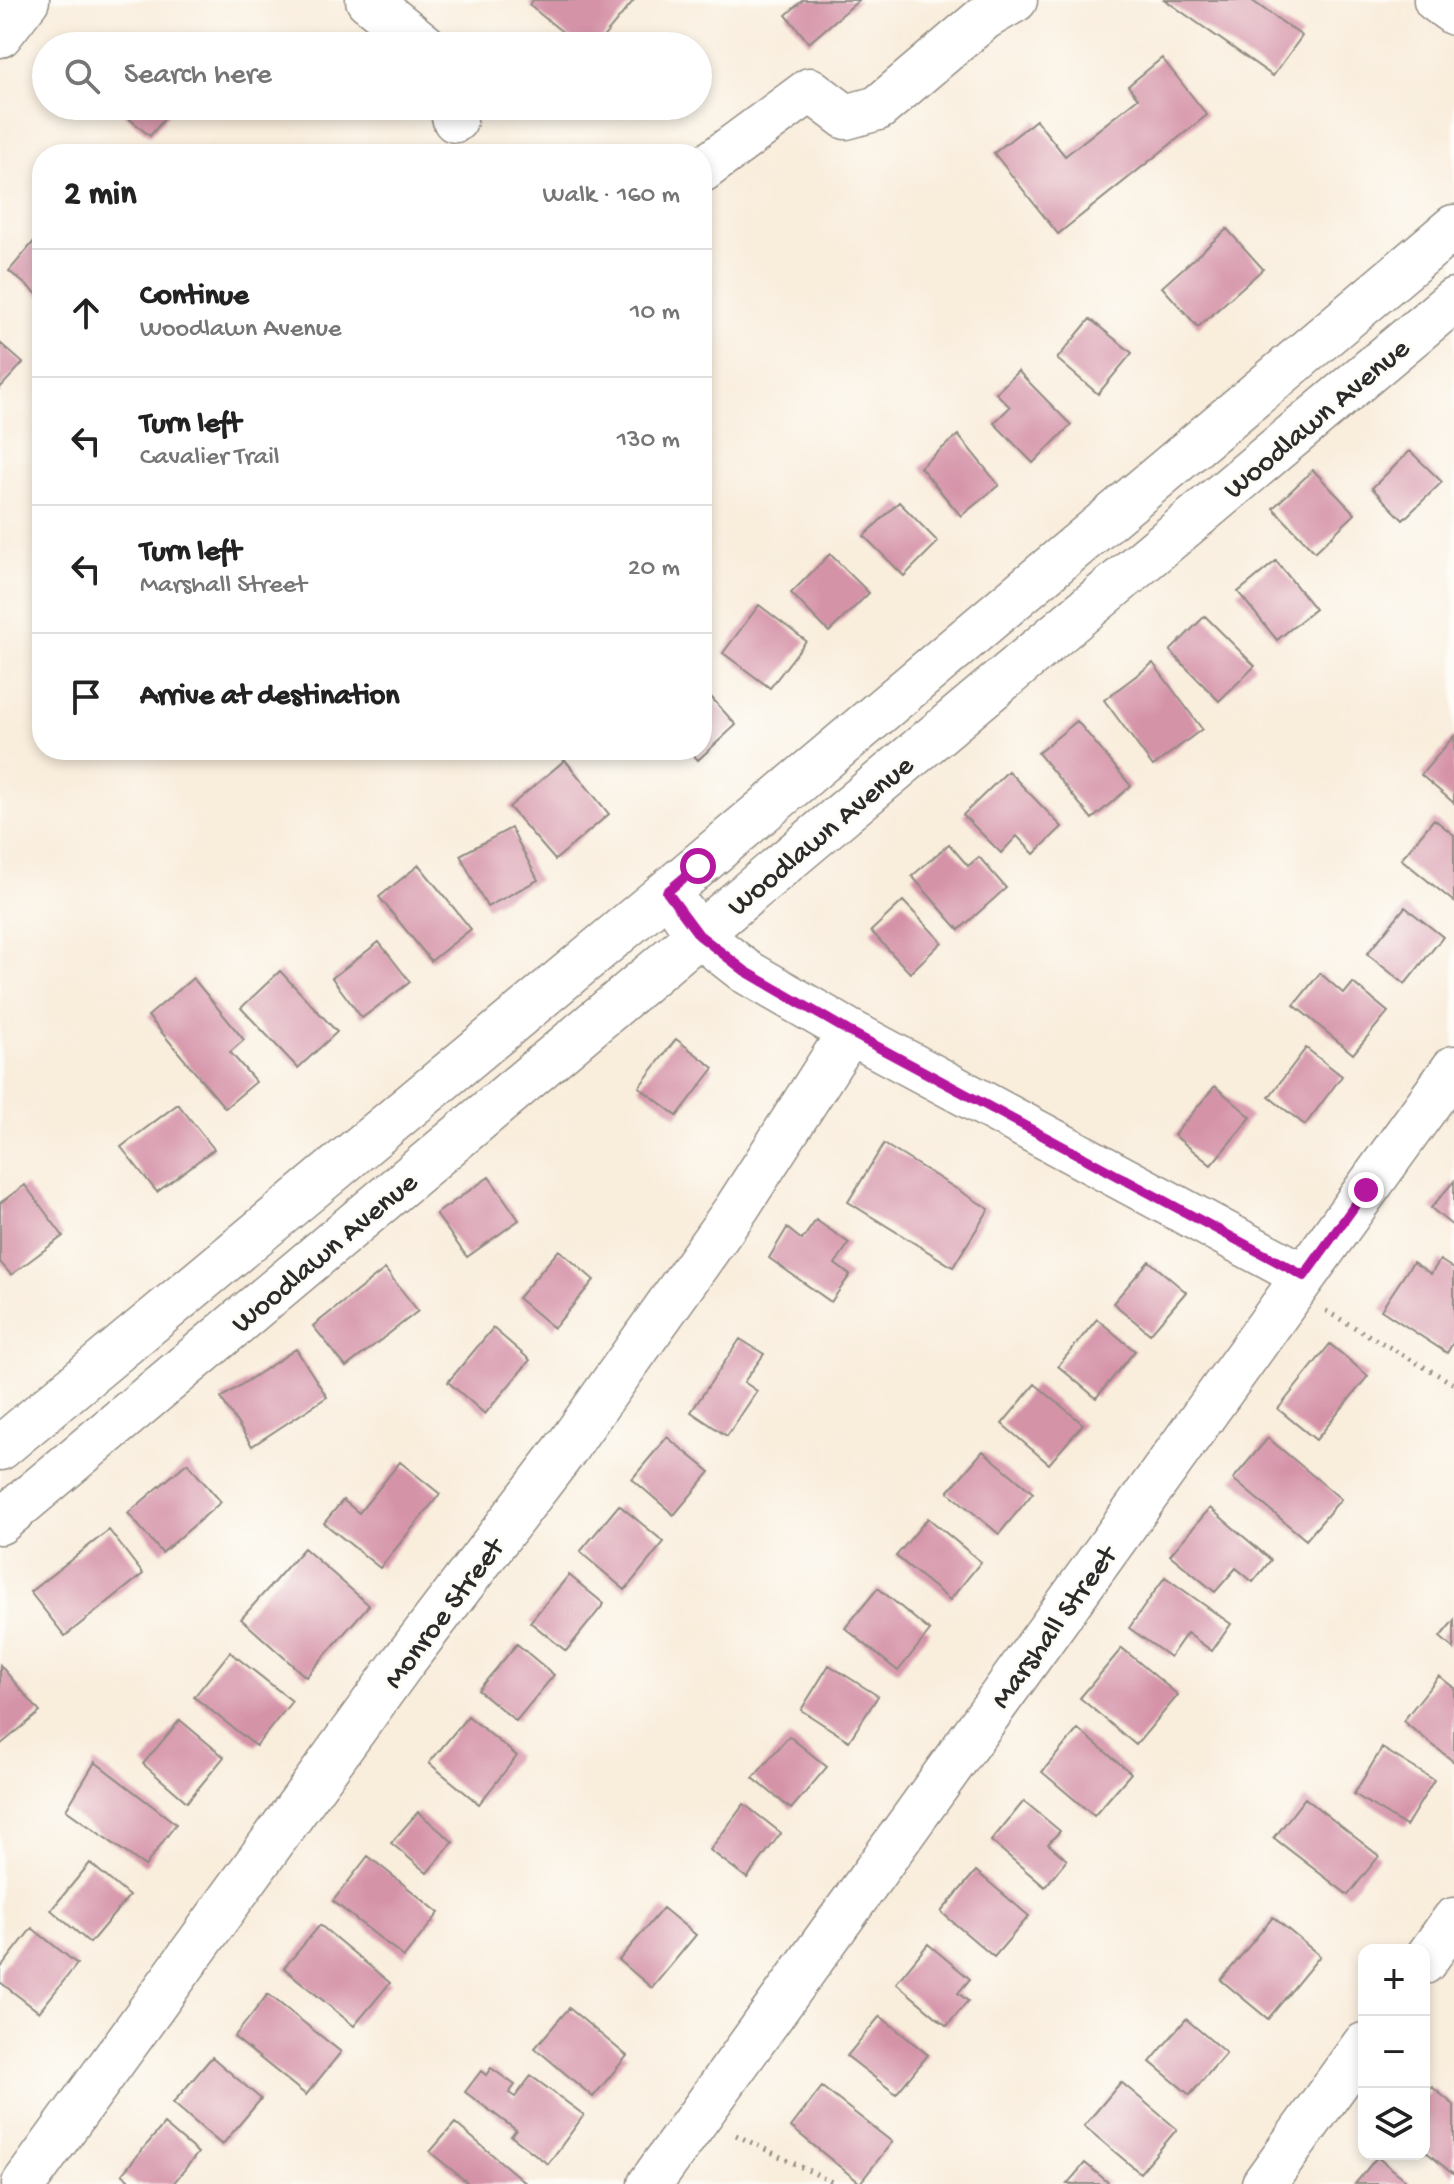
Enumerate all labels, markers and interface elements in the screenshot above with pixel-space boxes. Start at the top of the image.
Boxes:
search box [32,32,712,120]
icon: search [60,54,104,98]
text: Search here [124,59,272,94]
text: 2 min [64,176,136,216]
text: Walk · 160 m [543,181,680,212]
text: Continue [140,280,249,315]
icon: ahead [64,291,108,335]
text: 10 m [630,298,680,329]
text: Woodlawn Avenue [140,315,341,346]
street label: Woodlawn Avenue [1218,332,1419,509]
text: Turn left [140,408,241,443]
icon: left [64,419,108,463]
text: 130 m [617,426,680,457]
text: Cavalier Trail [140,443,280,474]
text: Turn left [140,536,241,571]
icon: left [64,547,108,591]
text: 20 m [628,554,680,585]
text: Marshall Street [140,571,307,602]
icon: arrive [64,675,108,719]
text: Arrive at destination [140,680,400,715]
street label: Woodlawn Avenue [722,749,923,926]
route start [680,848,716,884]
street label: Woodlawn Avenue [226,1166,427,1343]
route end [1348,1172,1384,1208]
street label: Monroe Street [378,1530,515,1697]
street label: Marshall Street [985,1538,1128,1717]
map controls [1358,1944,1430,2160]
button: + [1358,1944,1430,2016]
button: − [1358,2016,1430,2088]
button: layers [1358,2088,1430,2160]

